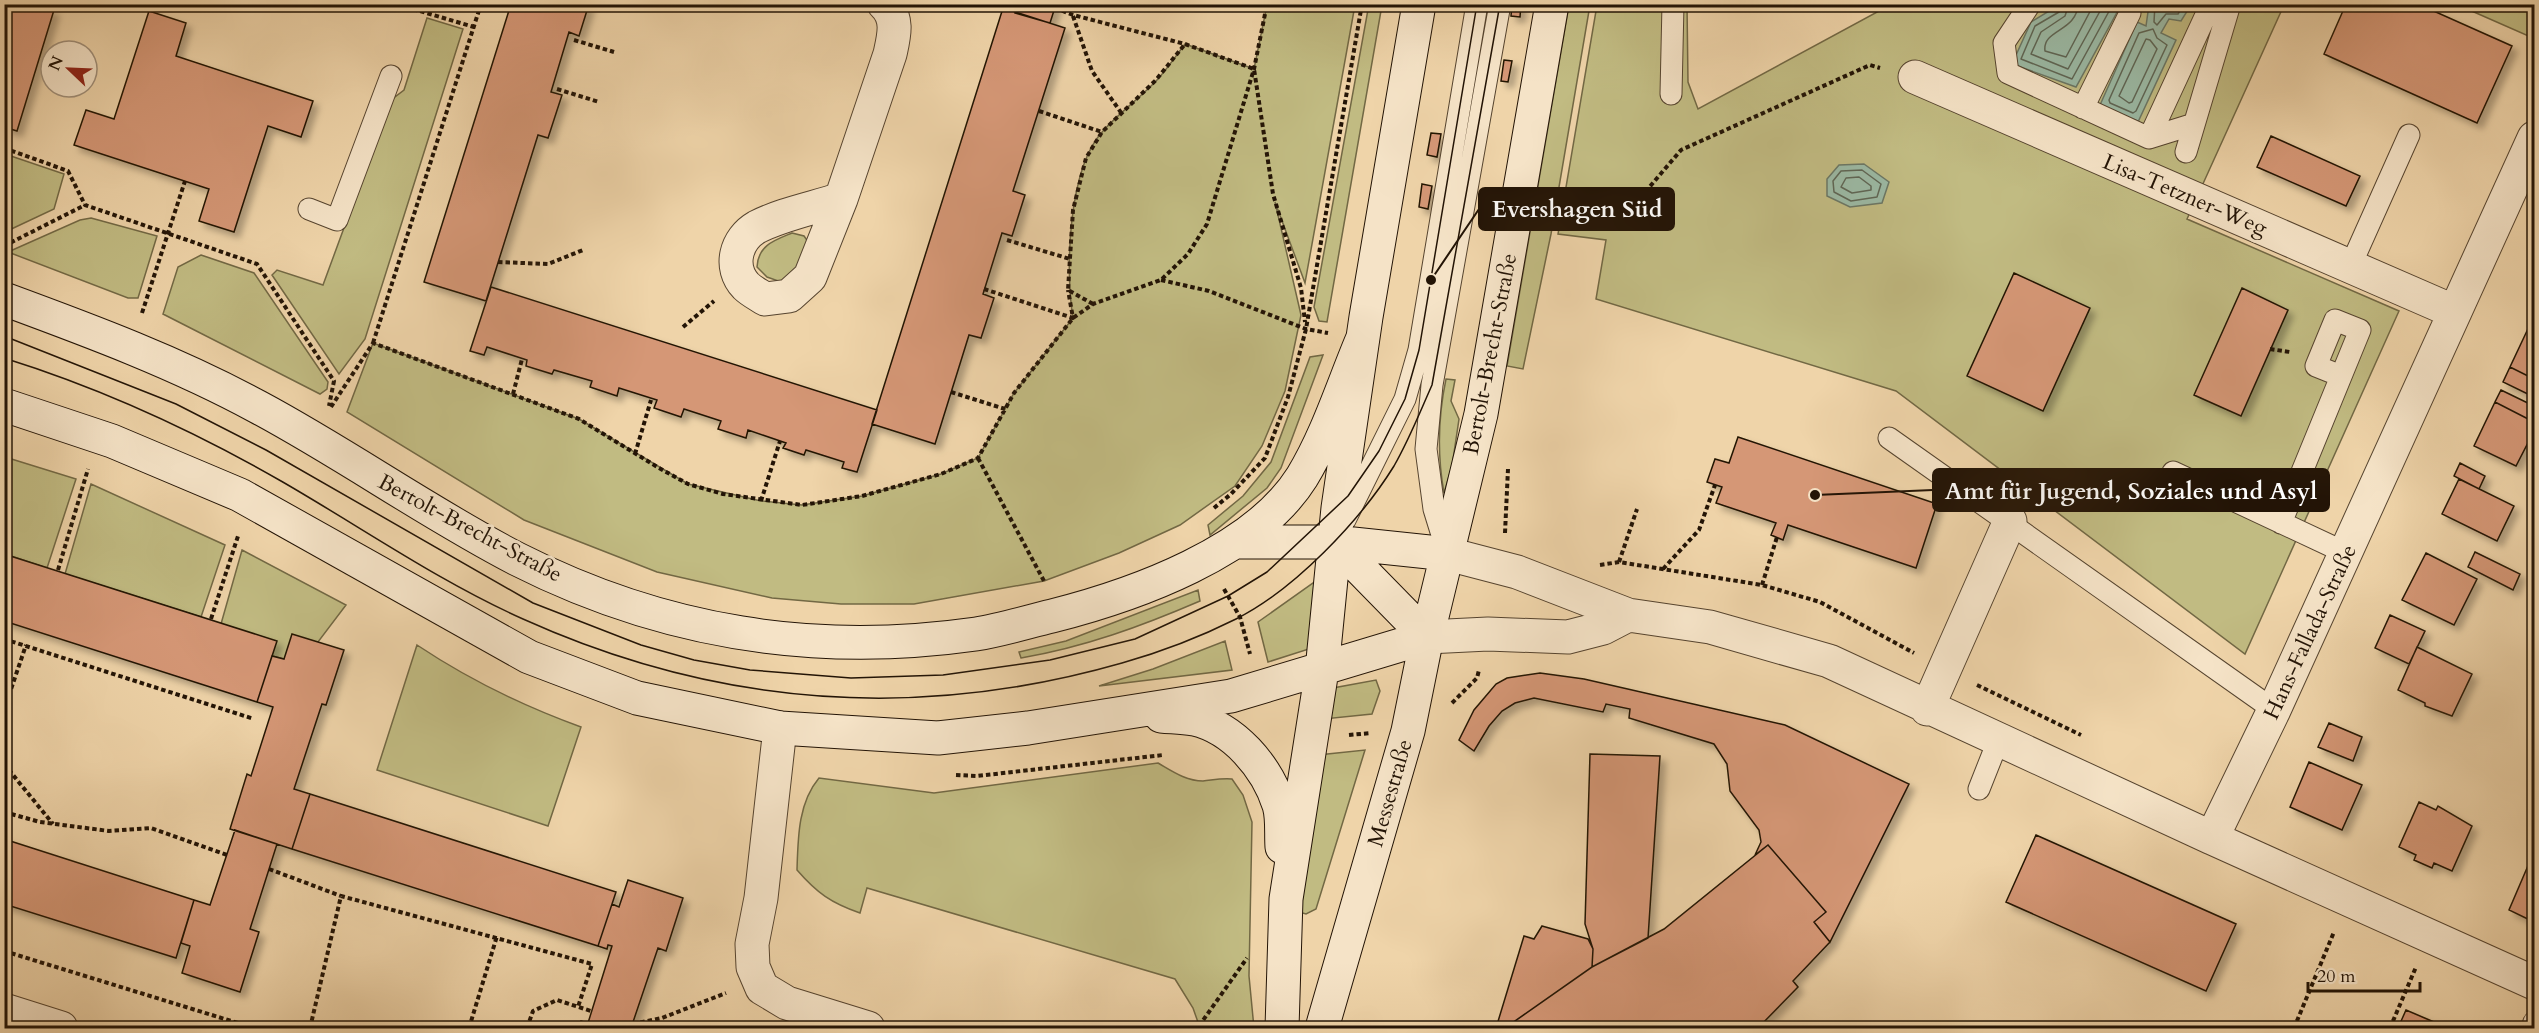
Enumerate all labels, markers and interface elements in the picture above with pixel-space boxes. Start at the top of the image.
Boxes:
north arrow [39,39,99,99]
text: N [43,53,69,74]
street label: Lisa-Tetzner-Weg [2098,147,2272,243]
callout: Evershagen Süd [1479,188,1674,230]
text: Evershagen Süd [1491,193,1663,226]
street label: Bertolt-Brecht-Straße [1456,251,1524,457]
street label: Bertolt-Brecht-Straße [373,467,567,589]
callout: Amt für Jugend, Soziales und Asyl [1933,469,2329,511]
text: Amt für Jugend, Soziales und Asyl [1945,475,2317,508]
street label: Hans-Fallada-Straße [2256,540,2364,724]
street label: Messestraße [1360,736,1420,850]
scale bar [2308,955,2420,993]
text: 20 m [2317,964,2356,989]

